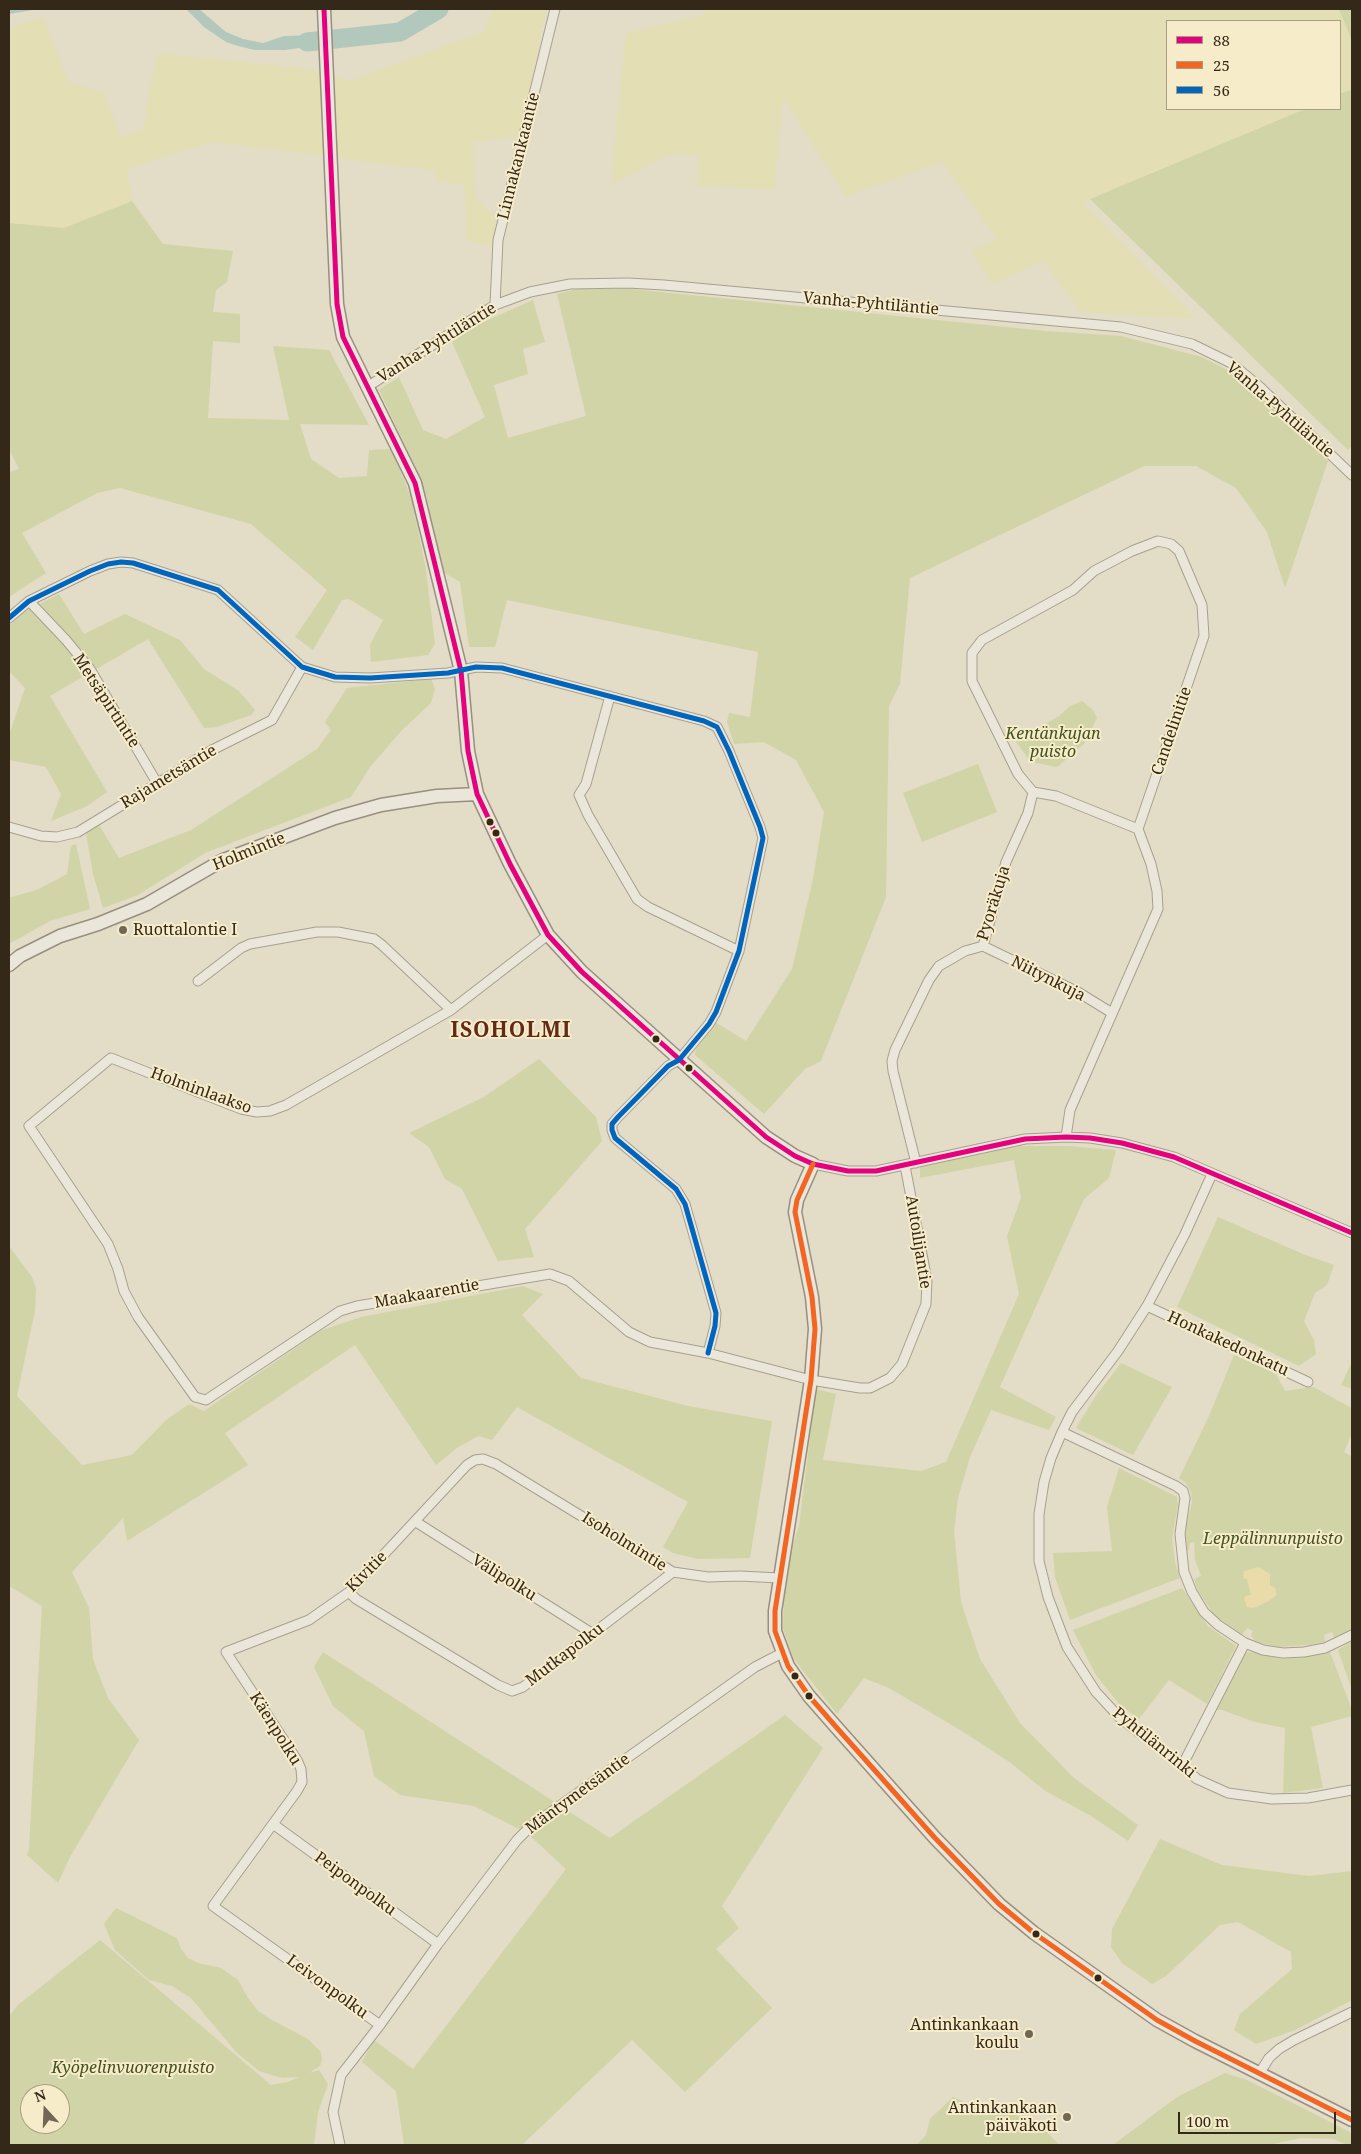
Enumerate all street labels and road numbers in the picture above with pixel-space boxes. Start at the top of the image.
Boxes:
street label: Linnakankaantie [494,90,544,222]
street label: Vanha-Pyhtiläntie [802,288,940,320]
street label: Vanha-Pyhtiläntie [374,299,500,387]
street label: Vanha-Pyhtiläntie [1222,358,1338,462]
street label: Metsäpirtintie [68,650,144,752]
street label: Candelinitie [1148,684,1196,778]
street label: Rajametsäntie [118,741,220,813]
street label: Holmintie [210,829,288,875]
street label: Pyoräkuja [973,863,1015,943]
street label: Niitynkuja [1008,952,1088,1006]
street label: Holminlaakso [148,1064,254,1118]
street label: Autoilijantie [901,1194,935,1290]
street label: Maakaarentie [373,1275,481,1313]
street label: Honkakedonkatu [1164,1307,1292,1381]
street label: Isoholmintie [578,1508,670,1576]
street label: Kivitie [343,1548,391,1596]
street label: Välipolku [468,1551,540,1605]
street label: Mutkapolku [522,1619,608,1691]
street label: Käenpolku [245,1689,305,1769]
street label: Pyhtilänrinki [1109,1704,1199,1782]
street label: Mäntymetsäntie [522,1750,634,1838]
street label: Peiponpolku [310,1848,400,1920]
street label: Leivonpolku [283,1951,371,2023]

